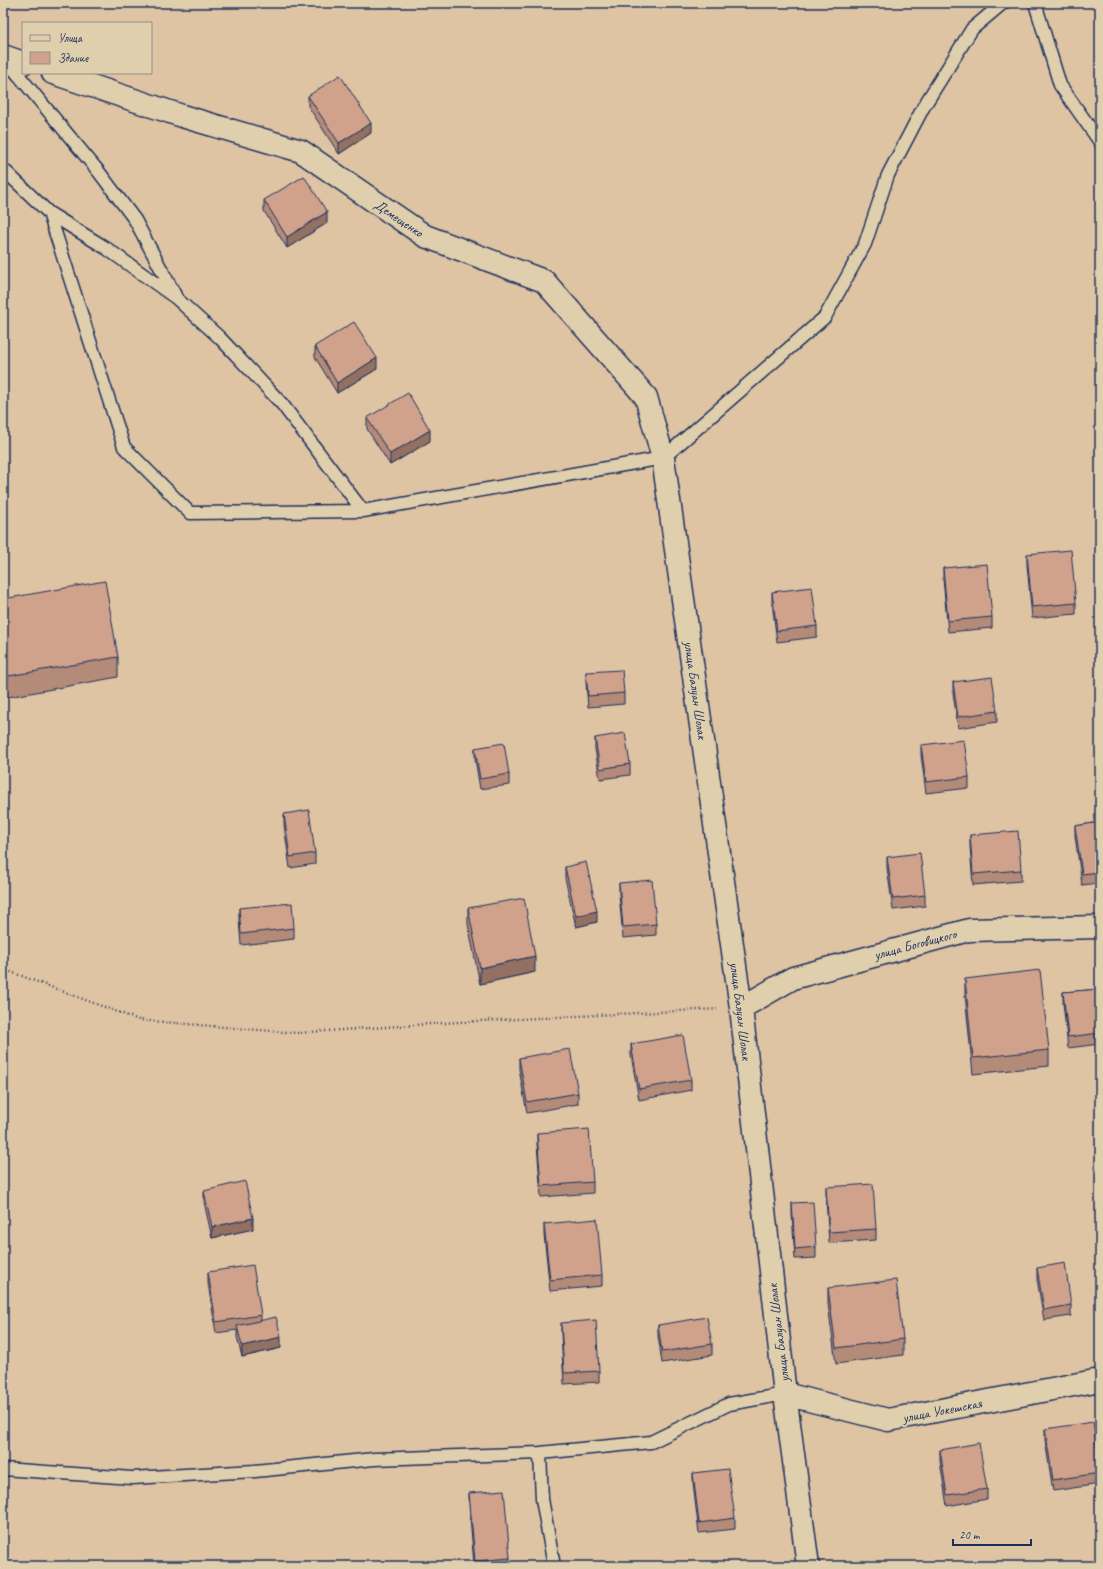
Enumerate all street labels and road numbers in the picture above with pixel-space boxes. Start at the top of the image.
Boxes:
street label: Демещенко [371,196,427,242]
street label: улица Балуан Шолак [680,639,711,741]
street label: улица Боговицкого [871,925,960,964]
street label: улица Балуан Шолак [726,960,755,1062]
street label: улица Балуан Шолак [764,1282,793,1384]
street label: улица Уокешская [900,1394,984,1427]

